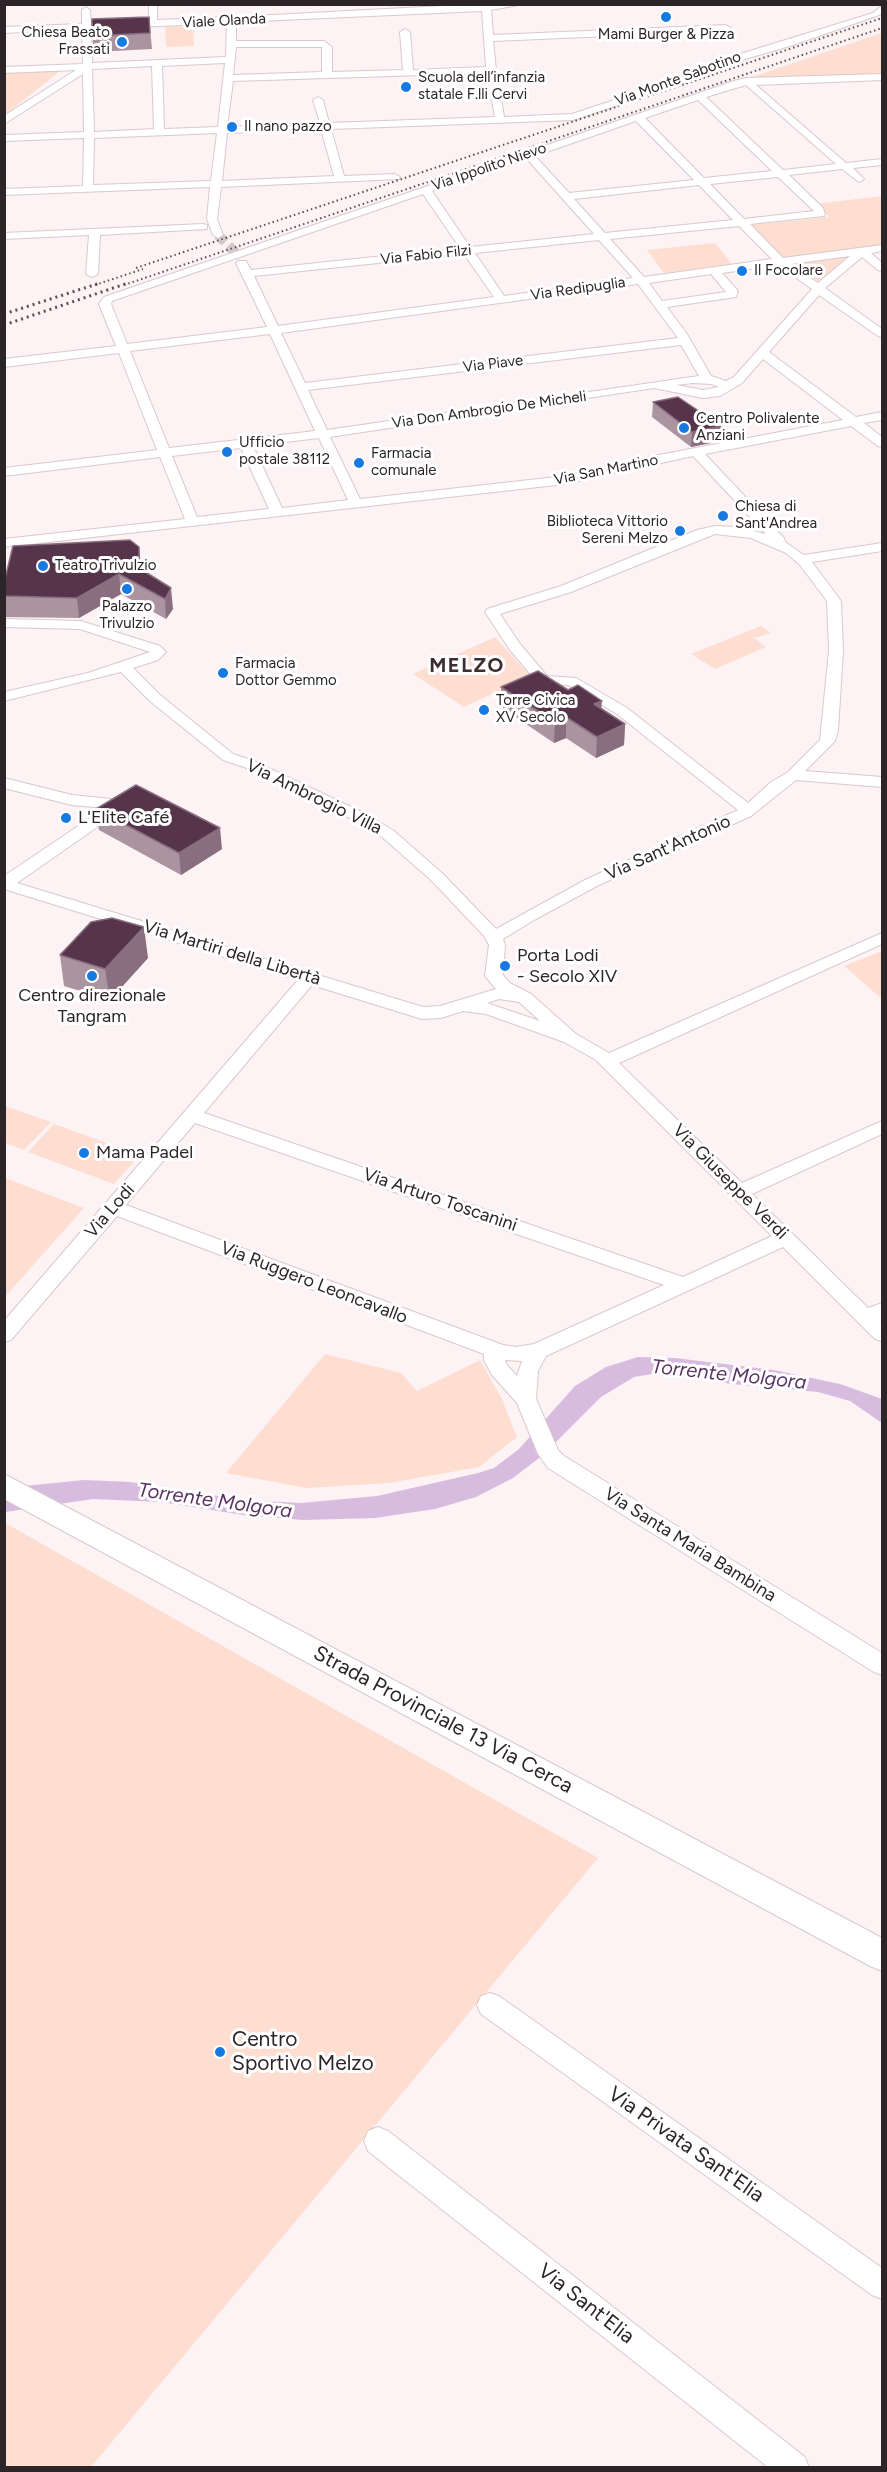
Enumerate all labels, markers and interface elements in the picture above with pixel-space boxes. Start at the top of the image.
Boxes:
street label: Viale Olanda [182,10,266,32]
marker: Mami Burger & Pizza [659,10,673,24]
place label: Chiesa Beato Frassati [21,24,110,59]
place label: Mami Burger & Pizza [598,26,734,44]
marker: Chiesa Beato Frassati [115,35,129,49]
street label: Via Monte Sabotino [612,48,744,110]
place label: Scuola dell’infanzia statale F.lli Cervi [418,69,545,104]
marker: Scuola dell’infanzia statale F.lli Cervi [399,80,413,94]
place label: Il nano pazzo [244,118,332,136]
marker: Il nano pazzo [225,120,239,134]
street label: Via Ippolito Nievo [429,139,549,195]
street label: Via Fabio Filzi [380,241,472,269]
place label: Il Focolare [754,262,823,280]
marker: Il Focolare [735,264,749,278]
street label: Via Redipuglia [529,273,627,305]
street label: Via Piave [462,351,524,377]
street label: Via Don Ambrogio De Micheli [391,387,587,433]
place label: Centro Polivalente Anziani [696,410,819,445]
marker: Centro Polivalente Anziani [677,421,691,435]
place label: Ufficio postale 38112 [239,434,330,469]
marker: Ufficio postale 38112 [220,445,234,459]
place label: Farmacia comunale [371,445,436,480]
street label: Via San Martino [552,451,660,489]
marker: Farmacia comunale [352,456,366,470]
place label: Chiesa di Sant'Andrea [735,498,817,533]
marker: Chiesa di Sant'Andrea [716,509,730,523]
place label: Biblioteca Vittorio Sereni Melzo [547,513,668,548]
marker: Biblioteca Vittorio Sereni Melzo [673,524,687,538]
place label: Teatro Trivulzio [55,557,156,575]
marker: Teatro Trivulzio [36,559,50,573]
marker: Palazzo Trivulzio [120,582,134,596]
place label: Palazzo Trivulzio [99,598,155,633]
district label: MELZO [429,654,505,678]
place label: Farmacia Dottor Gemmo [235,655,337,690]
marker: Farmacia Dottor Gemmo [216,666,230,680]
place label: Torre Civica XV Secolo [496,692,575,727]
marker: Torre Civica XV Secolo [477,703,491,717]
street label: Via Ambrogio Villa [243,755,385,839]
place label: L'Elite Café [78,807,169,829]
marker: L'Elite Café [59,811,73,825]
street label: Via Sant'Antonio [602,811,734,885]
street label: Via Martiri della Libertà [141,916,323,990]
place label: Porta Lodi - Secolo XIV [517,945,617,988]
marker: Porta Lodi - Secolo XIV [498,959,512,973]
marker: Centro direzionale Tangram [85,969,99,983]
place label: Centro direzionale Tangram [18,985,166,1028]
street label: Via Giuseppe Verdi [668,1120,792,1244]
place label: Mama Padel [96,1142,193,1164]
marker: Mama Padel [77,1146,91,1160]
street label: Via Arturo Toscanini [360,1164,520,1236]
street label: Via Lodi [81,1179,139,1243]
street label: Via Ruggero Leoncavallo [217,1237,411,1329]
water label: Torrente Molgora [650,1355,808,1395]
water label: Torrente Molgora [136,1478,294,1524]
street label: Via Santa Maria Bambina [600,1483,780,1607]
street label: Strada Provinciale 13 Via Cerca [309,1641,577,1799]
place label: Centro Sportivo Melzo [232,2027,374,2077]
marker: Centro Sportivo Melzo [213,2045,227,2059]
street label: Via Privata Sant'Elia [603,2082,769,2208]
street label: Via Sant'Elia [533,2259,639,2349]

